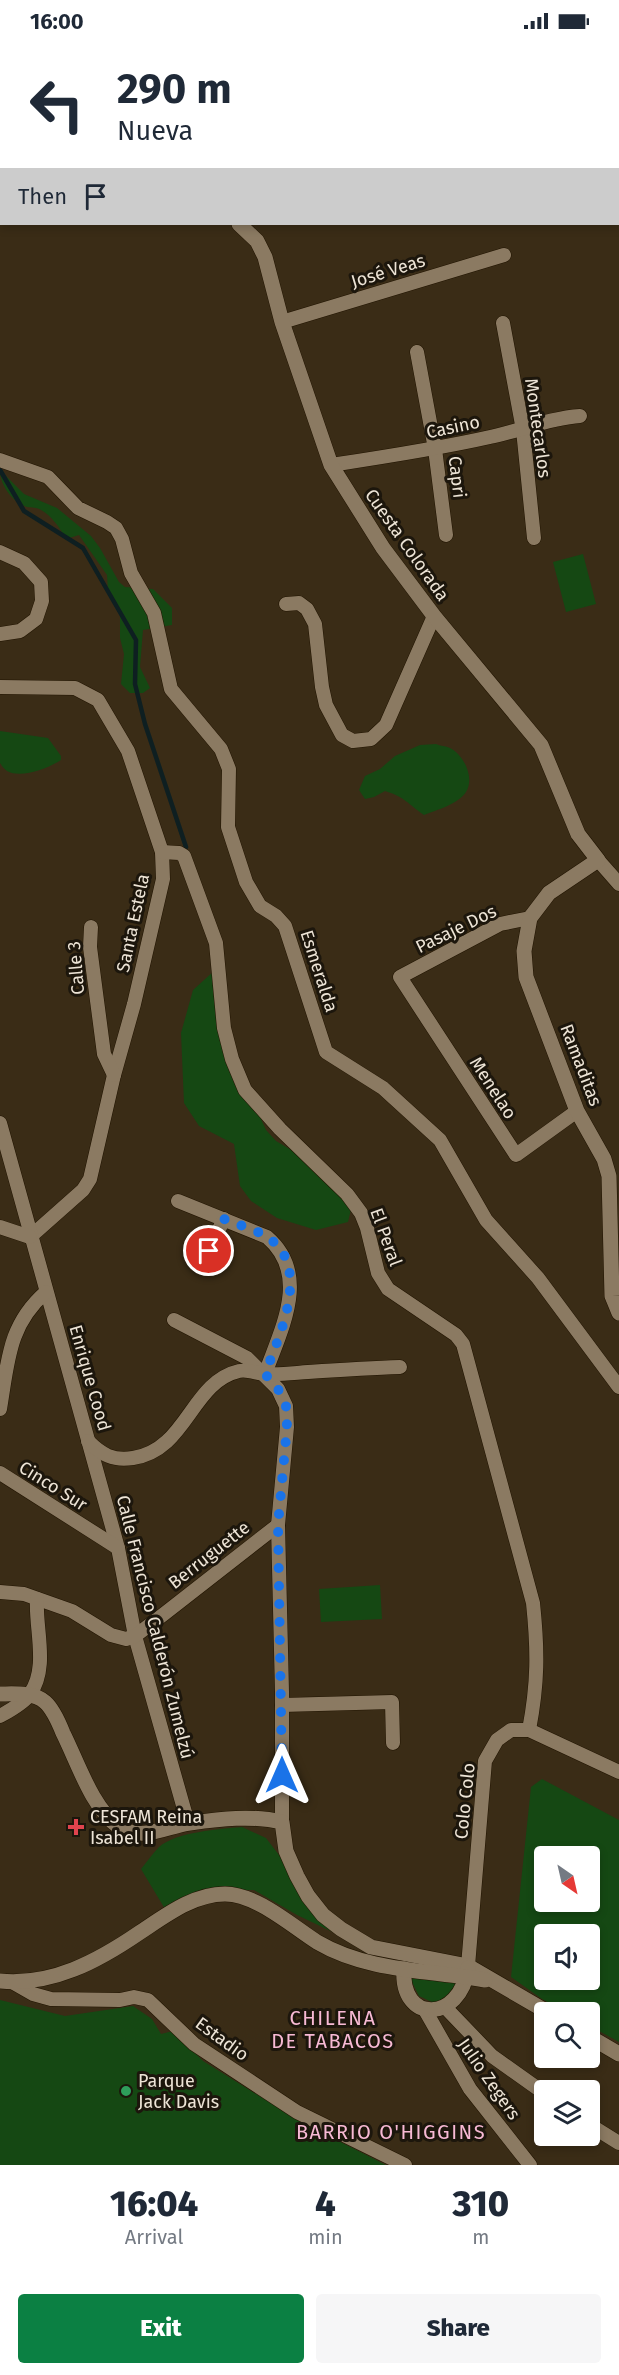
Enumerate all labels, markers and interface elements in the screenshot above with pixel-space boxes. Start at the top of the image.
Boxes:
text: 16:00 [30,8,84,35]
text: 290 m [117,64,232,114]
icon: left [18,66,96,144]
text: Nueva [117,115,193,147]
icon: arrive [79,180,112,213]
text: Then [18,183,67,210]
street label: José Veas [348,249,428,293]
street label: Montecarlos [520,377,556,479]
street label: Casino [424,411,482,443]
street label: Capri [443,455,471,499]
street label: Cuesta Colorada [360,485,454,605]
street label: Santa Estela [112,872,154,974]
street label: Pasaje Dos [412,900,500,958]
street label: Esmeralda [295,927,343,1015]
street label: Calle 3 [63,940,89,996]
street label: Ramaditas [555,1021,607,1109]
street label: Menelao [465,1053,521,1123]
street label: El Peral [365,1205,407,1269]
pin [183,1225,234,1276]
icon: arrive [192,1234,225,1267]
street label: Enrique Cood [64,1322,116,1434]
street label: Cinco Sur [15,1456,91,1516]
street label: Calle Francisco Calderón Zumelzú [112,1493,198,1761]
street label: Berruguette [164,1516,254,1594]
position arrow [250,1743,314,1807]
street label: Colo Colo [450,1762,480,1840]
place label: CESFAM Reina Isabel II [90,1806,202,1849]
marker: CESFAM Reina Isabel II [67,1818,85,1836]
north arrow [534,1846,600,1912]
map controls [534,1846,600,2146]
button: sound [534,1924,600,1990]
button: search [534,2002,600,2068]
district label: CHILENA DE TABACOS [271,2006,395,2053]
street label: Estadio [191,2012,253,2066]
street label: Julio Zegers [453,2034,525,2124]
place label: Parque Jack Davis [138,2070,219,2113]
button: layers [534,2080,600,2146]
marker: Parque Jack Davis [119,2084,133,2098]
district label: BARRIO O'HIGGINS [296,2120,486,2144]
text: 16:04 [110,2182,198,2226]
text: 4 [315,2182,336,2226]
text: 310 [453,2182,509,2226]
text: Arrival [125,2225,183,2249]
text: min [308,2225,343,2249]
text: m [472,2225,489,2249]
button: Exit [18,2294,304,2363]
button: Share [316,2294,601,2363]

